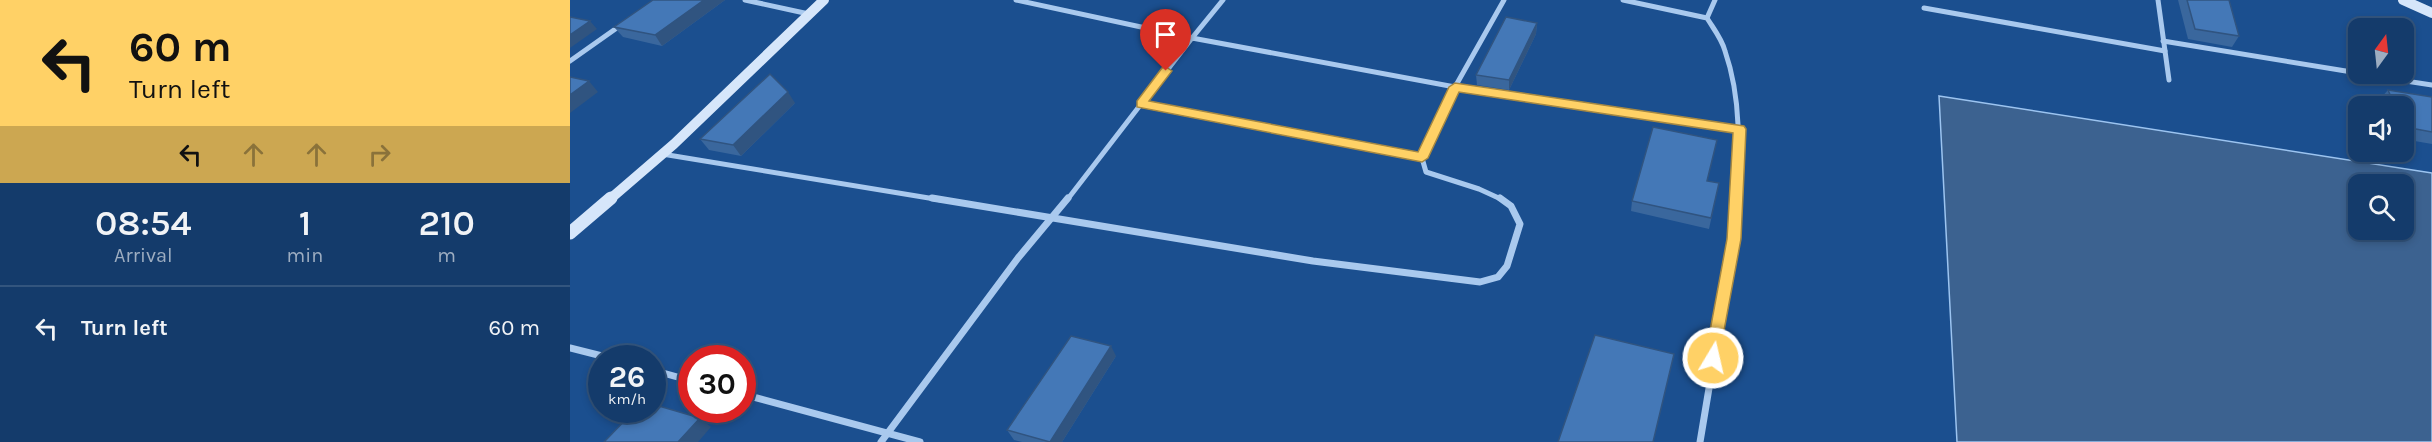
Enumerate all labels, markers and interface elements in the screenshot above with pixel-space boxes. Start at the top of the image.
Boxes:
pin [1140,9,1191,71]
icon: arrive [1149,18,1182,51]
north arrow [2348,18,2414,84]
map controls [2348,18,2414,240]
text: 60 m [129,22,232,72]
icon: left [30,24,108,102]
text: Turn left [129,73,230,105]
button: sound [2348,96,2414,162]
icon: left [174,138,207,171]
icon: ahead [237,138,270,171]
icon: ahead [300,138,333,171]
icon: right [363,138,396,171]
button: search [2348,174,2414,240]
text: 08:54 [95,202,192,244]
text: 1 [299,202,311,244]
text: 210 [418,202,475,244]
text: Arrival [114,244,173,267]
text: min [287,244,323,267]
text: m [437,244,456,267]
icon: left [30,312,63,345]
text: Turn left [81,315,168,341]
text: 60 m [489,315,540,341]
position arrow [1681,326,1745,390]
speed limit sign: 30 [678,345,756,423]
text: 26 [609,359,645,395]
text: km/h [608,390,646,408]

